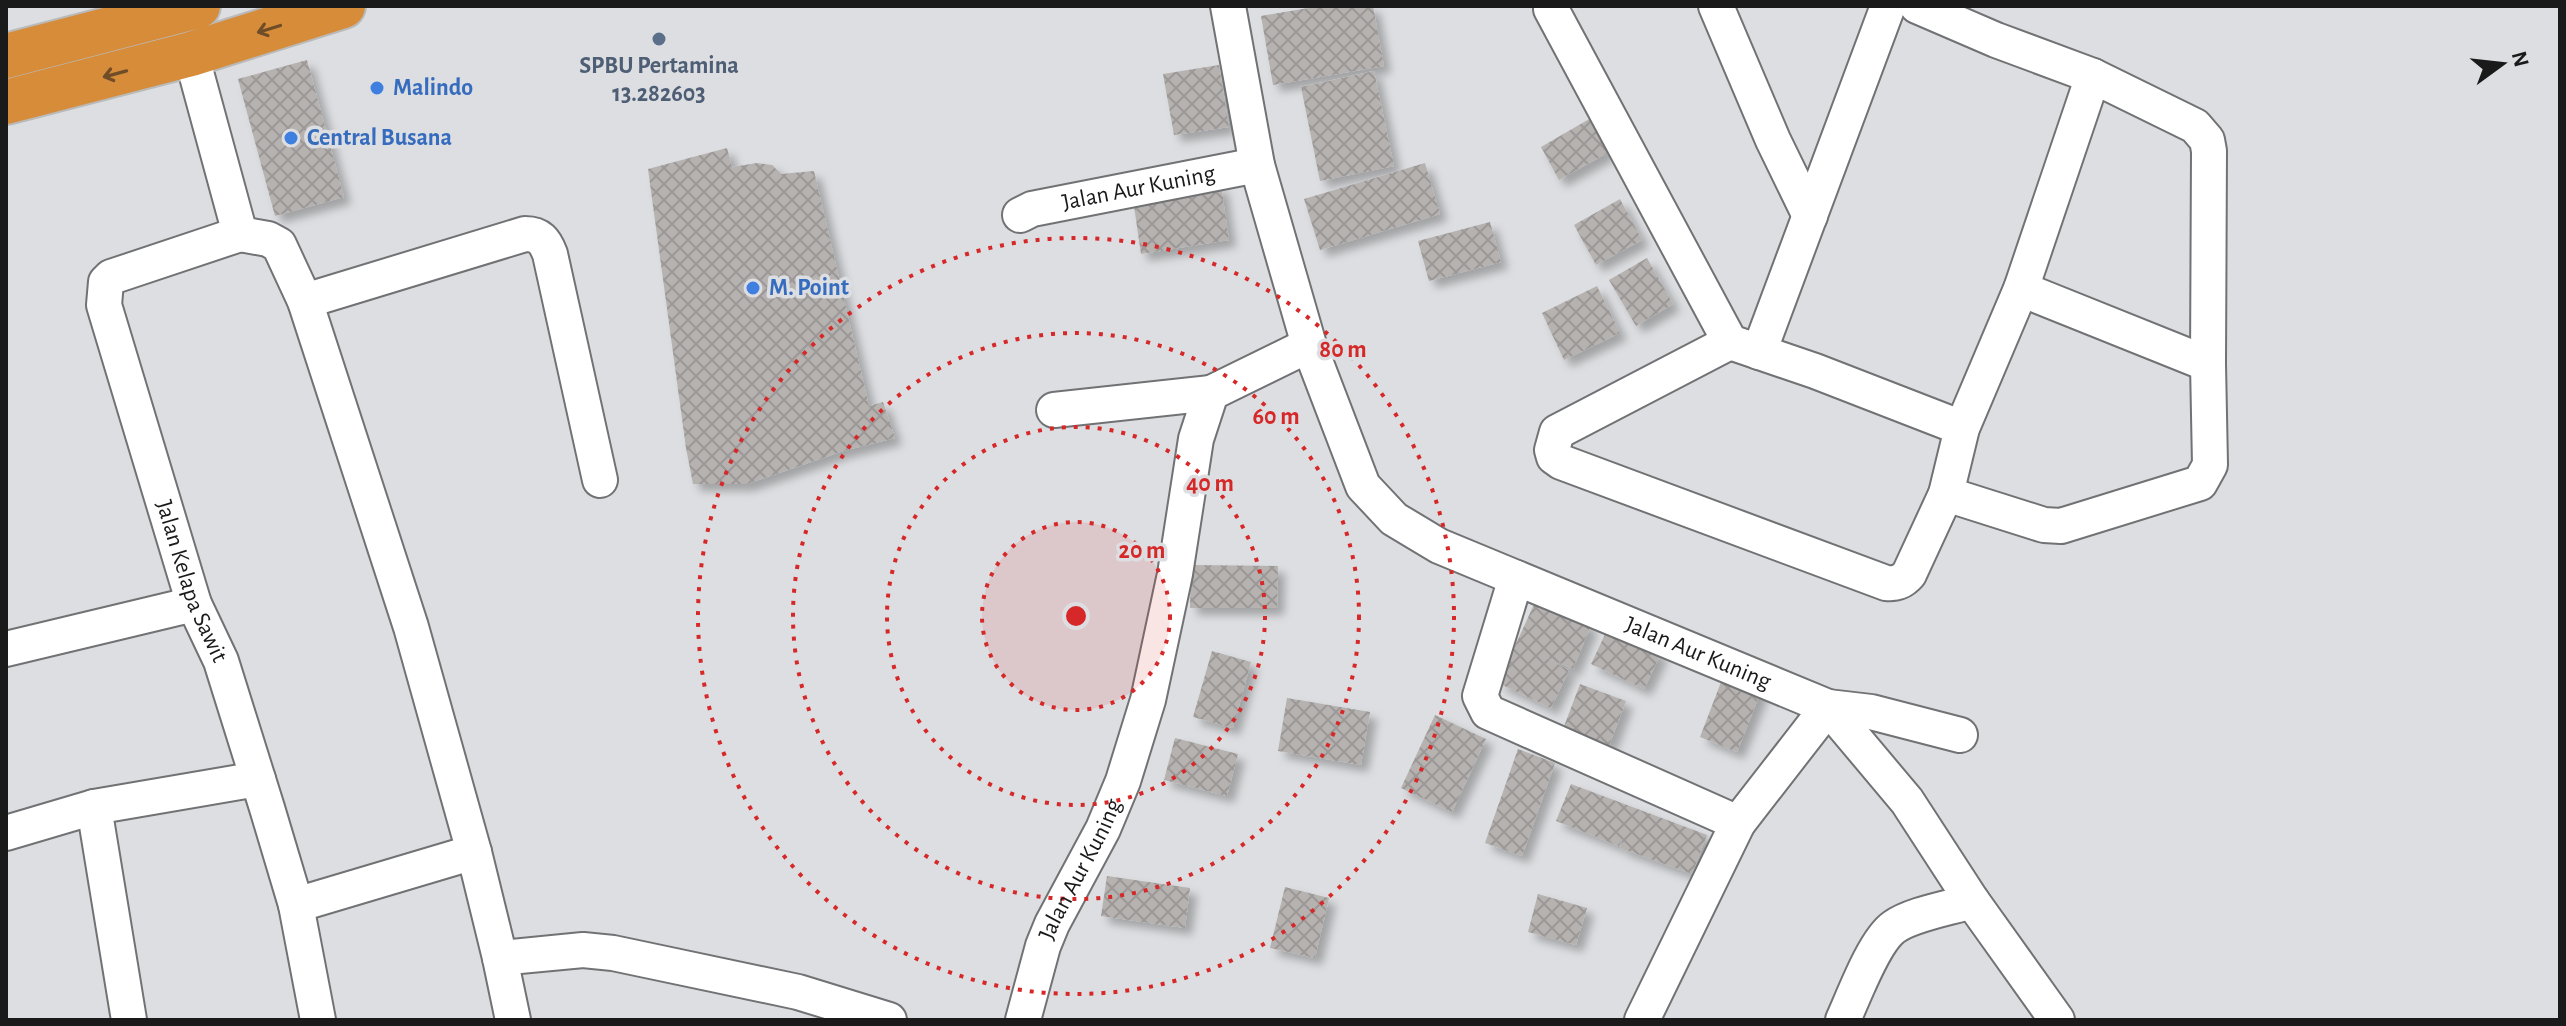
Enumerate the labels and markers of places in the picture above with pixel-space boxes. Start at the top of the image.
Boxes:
marker: SPBU Pertamina 13.282603 [650,30,668,48]
place label: SPBU Pertamina 13.282603 [579,54,739,106]
place label: Malindo [393,76,473,100]
marker: Malindo [368,79,386,97]
place label: Central Busana [307,126,452,150]
marker: Central Busana [282,129,300,147]
place label: M. Point [769,276,849,300]
marker: M. Point [744,279,762,297]
centre of rings [1062,602,1090,630]

